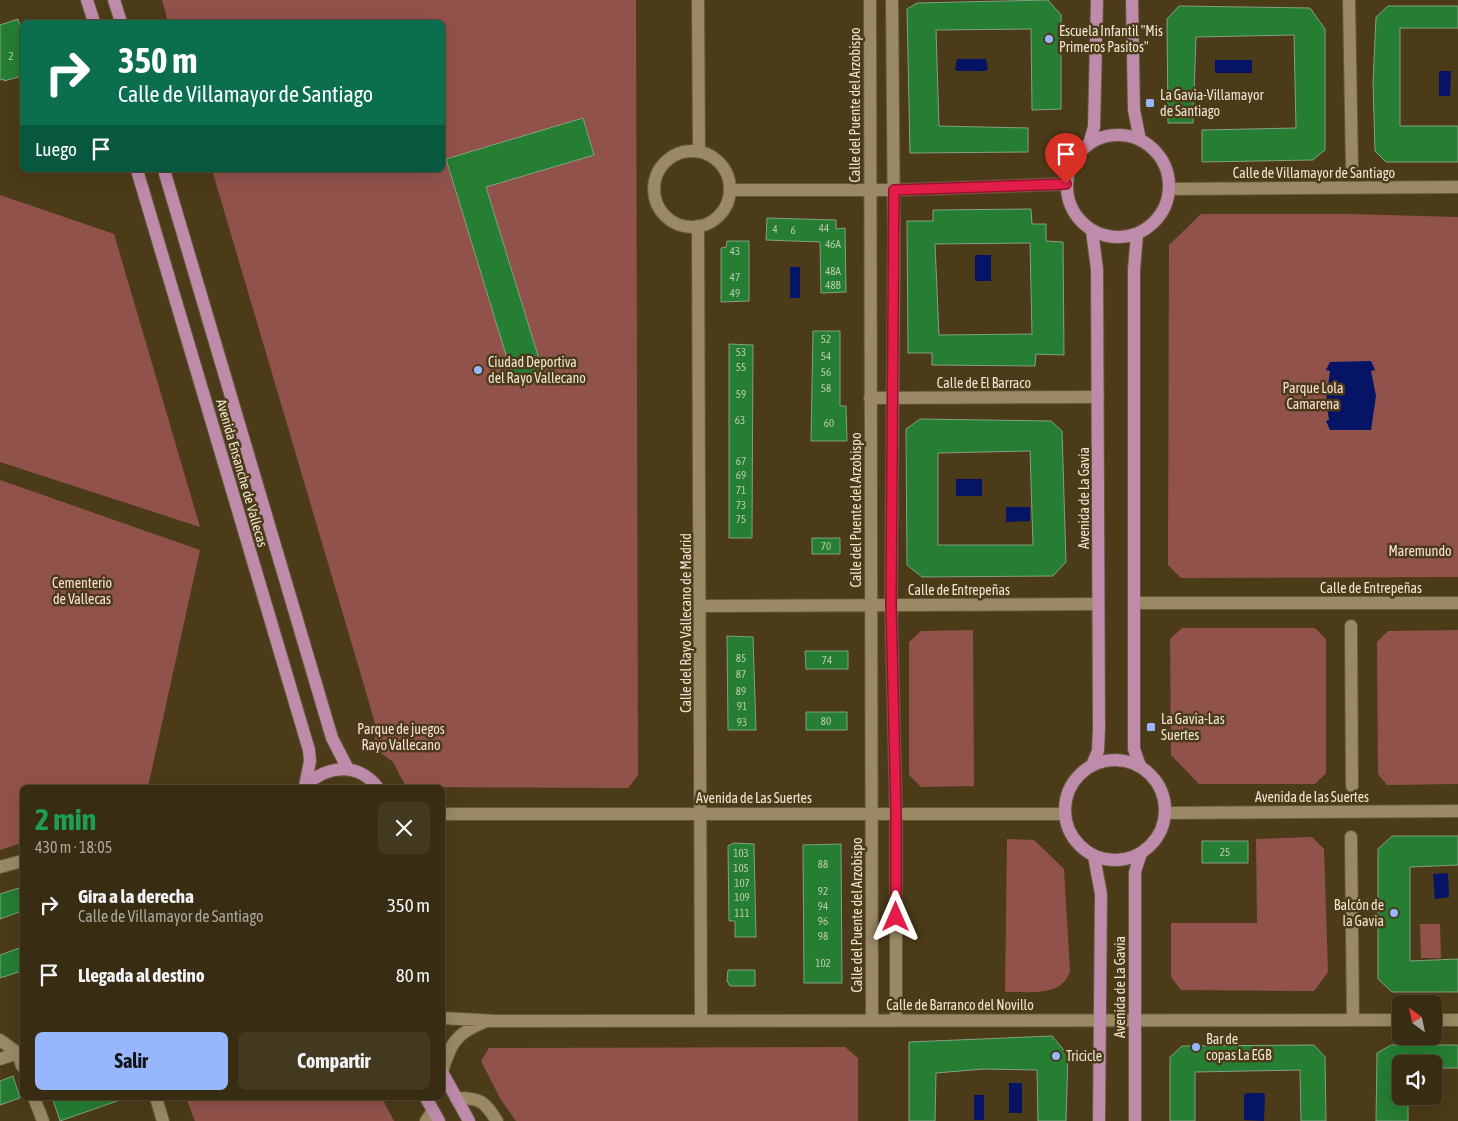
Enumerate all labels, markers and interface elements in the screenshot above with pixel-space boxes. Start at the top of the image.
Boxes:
place label: Escuela Infantil "Mis Primeros Pasitos" [1059,23,1163,55]
street label: Calle del Puente del Arzobispo [847,27,863,183]
marker: Escuela Infantil "Mis Primeros Pasitos" [1043,33,1055,45]
icon: right [35,40,100,105]
text: 350 m [118,40,197,80]
house number: 2 [8,50,14,62]
text: Calle de Villamayor de Santiago [118,81,373,107]
place label: La Gavia-Villamayor de Santiago [1160,87,1265,119]
marker: La Gavia-Villamayor de Santiago [1144,97,1156,109]
pin [1045,133,1087,184]
icon: arrive [87,135,115,163]
text: Luego [35,138,77,160]
icon: arrive [1052,140,1080,168]
street label: Calle de Villamayor de Santiago [1233,165,1395,181]
house number: 44 [819,222,829,234]
house number: 4 [772,223,778,235]
house number: 6 [790,224,796,236]
house number: 46A [825,238,841,250]
house number: 43 [730,245,740,257]
house number: 48A [825,265,841,277]
house number: 47 [730,271,740,283]
house number: 48B [825,279,842,291]
house number: 49 [730,287,740,299]
house number: 52 [821,333,831,345]
house number: 53 [736,346,746,358]
house number: 54 [821,350,831,362]
place label: Ciudad Deportiva del Rayo Vallecano [488,354,586,386]
house number: 55 [736,361,746,373]
marker: Ciudad Deportiva del Rayo Vallecano [472,364,484,376]
house number: 56 [821,366,831,378]
street label: Calle de El Barraco [937,375,1031,391]
park label: Parque Lola Camarena [1282,380,1344,412]
house number: 58 [821,382,831,394]
house number: 59 [736,388,746,400]
street label: Avenida Ensanche de Vallecas [213,397,271,549]
house number: 63 [735,414,745,426]
house number: 60 [824,417,834,429]
street label: Calle del Puente del Arzobispo [848,432,864,588]
street label: Avenida de La Gavia [1076,447,1092,549]
house number: 67 [736,455,746,467]
house number: 69 [736,469,746,481]
house number: 71 [736,484,746,496]
house number: 73 [736,499,746,511]
house number: 75 [736,513,746,525]
street label: Calle del Rayo Vallecano de Madrid [678,533,694,713]
house number: 70 [821,540,831,552]
park label: Maremundo [1388,543,1452,559]
park label: Cementerio de Vallecas [52,575,112,607]
street label: Calle de Entrepeñas [1320,580,1422,596]
street label: Calle de Entrepeñas [908,582,1010,598]
house number: 85 [736,652,746,664]
house number: 74 [822,654,832,666]
house number: 87 [736,668,746,680]
house number: 89 [736,685,746,697]
house number: 91 [737,700,747,712]
place label: La Gavia-Las Suertes [1161,711,1225,743]
house number: 80 [821,715,831,727]
house number: 93 [737,716,747,728]
park label: Parque de juegos Rayo Vallecano [357,721,445,753]
marker: La Gavia-Las Suertes [1145,721,1157,733]
street label: Avenida de las Suertes [1255,789,1369,805]
street label: Avenida de Las Suertes [696,790,812,806]
text: 2 min [35,802,96,836]
button: close [378,802,430,854]
street label: Calle del Puente del Arzobispo [849,837,865,993]
text: 430 m · 18:05 [35,838,112,856]
house number: 25 [1220,846,1230,858]
house number: 103 [733,847,749,859]
house number: 88 [818,858,828,870]
house number: 105 [733,862,749,874]
house number: 107 [734,877,750,889]
text: Gira a la derecha [78,885,194,907]
house number: 92 [818,885,828,897]
position arrow [869,890,921,942]
icon: right [35,891,63,919]
house number: 109 [734,891,750,903]
text: 350 m [387,894,430,916]
place label: Balcón de la Gavia [1334,897,1384,929]
house number: 94 [818,900,828,912]
text: Calle de Villamayor de Santiago [78,907,264,925]
house number: 111 [734,907,750,919]
marker: Balcón de la Gavia [1388,907,1400,919]
house number: 96 [818,915,828,927]
house number: 98 [818,930,828,942]
street label: Avenida de La Gavia [1112,936,1128,1038]
house number: 102 [815,957,831,969]
icon: arrive [35,961,63,989]
text: Llegada al destino [78,964,205,986]
text: 80 m [396,964,430,986]
north arrow [1392,995,1442,1045]
map controls [1392,995,1442,1105]
street label: Calle de Barranco del Novillo [886,997,1034,1013]
place label: Bar de copas La EGB [1206,1031,1272,1063]
button: Salir [35,1032,228,1090]
button: Compartir [238,1032,430,1090]
marker: Bar de copas La EGB [1190,1041,1202,1053]
place label: Tricicle [1066,1048,1102,1064]
marker: Tricicle [1050,1050,1062,1062]
button: sound [1392,1055,1442,1105]

